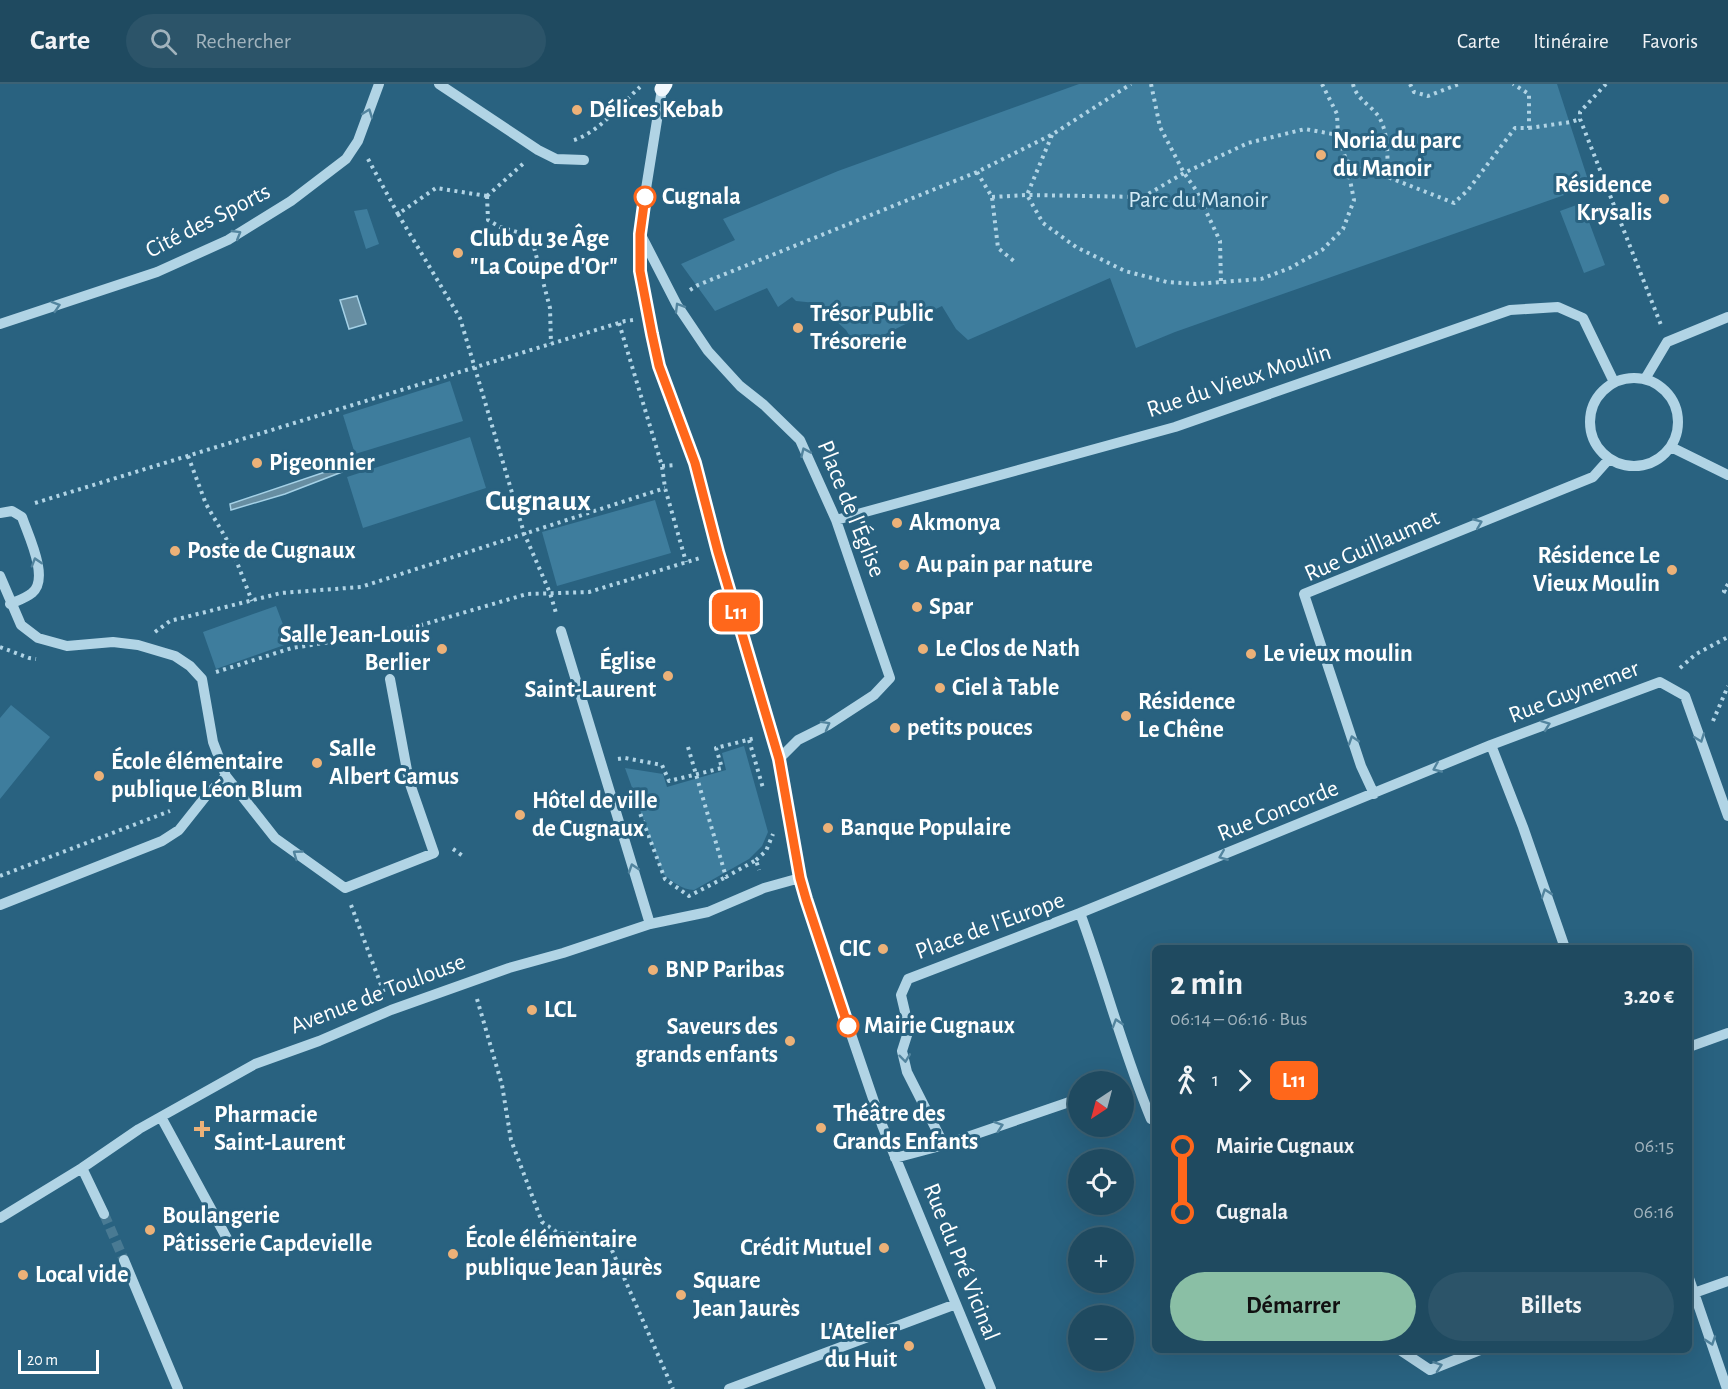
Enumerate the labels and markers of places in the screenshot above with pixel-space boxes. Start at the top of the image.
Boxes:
place label: Délices Kebab [589,98,723,122]
marker: Délices Kebab [570,103,584,117]
place label: Noria du parc du Manoir [1333,129,1461,181]
marker: Noria du parc du Manoir [1314,148,1328,162]
place label: Résidence Krysalis [1555,173,1652,225]
place label: Cugnala [662,185,741,209]
marker: Cugnala [634,186,656,208]
marker: Résidence Krysalis [1657,192,1671,206]
place label: Club du 3e Âge "La Coupe d'Or" [470,223,618,279]
marker: Club du 3e Âge "La Coupe d'Or" [451,246,465,260]
place label: Trésor Public Trésorerie [810,302,933,354]
marker: Trésor Public Trésorerie [791,321,805,335]
place label: Pigeonnier [269,451,375,475]
marker: Pigeonnier [250,456,264,470]
place label: Akmonya [909,511,1001,535]
marker: Akmonya [890,516,904,530]
place label: Poste de Cugnaux [187,539,356,563]
marker: Poste de Cugnaux [168,544,182,558]
place label: Résidence Le Vieux Moulin [1533,544,1660,596]
place label: Au pain par nature [916,553,1093,577]
marker: Au pain par nature [897,558,911,572]
marker: Résidence Le Vieux Moulin [1665,563,1679,577]
place label: Spar [929,595,974,619]
marker: Spar [910,600,924,614]
place label: Salle Jean-Louis Berlier [280,623,431,675]
place label: Le Clos de Nath [935,637,1080,661]
marker: Salle Jean-Louis Berlier [435,642,449,656]
marker: Le Clos de Nath [916,642,930,656]
place label: Le vieux moulin [1263,642,1413,666]
place label: Église Saint-Laurent [525,646,656,702]
marker: Le vieux moulin [1244,647,1258,661]
marker: Église Saint-Laurent [661,669,675,683]
place label: Ciel à Table [952,676,1059,700]
marker: Ciel à Table [933,681,947,695]
place label: Résidence Le Chêne [1138,690,1235,742]
marker: Résidence Le Chêne [1119,709,1133,723]
place label: petits pouces [907,716,1033,740]
marker: petits pouces [888,721,902,735]
place label: Salle Albert Camus [329,737,459,789]
place label: École élémentaire publique Léon Blum [111,746,303,802]
marker: Salle Albert Camus [310,756,324,770]
marker: École élémentaire publique Léon Blum [92,769,106,783]
place label: Hôtel de ville de Cugnaux [532,789,658,841]
marker: Hôtel de ville de Cugnaux [513,808,527,822]
place label: Banque Populaire [840,816,1011,840]
marker: Banque Populaire [821,821,835,835]
place label: CIC [839,937,872,961]
marker: CIC [876,942,890,956]
place label: BNP Paribas [665,958,785,982]
marker: BNP Paribas [646,963,660,977]
place label: LCL [544,998,577,1022]
marker: LCL [525,1003,539,1017]
place label: Mairie Cugnaux [864,1014,1015,1038]
place label: Saveurs des grands enfants [635,1015,778,1067]
marker: Mairie Cugnaux [837,1015,859,1037]
marker: Saveurs des grands enfants [783,1034,797,1048]
place label: Théâtre des Grands Enfants [833,1102,978,1154]
place label: Pharmacie Saint-Laurent [214,1103,345,1155]
marker: Théâtre des Grands Enfants [814,1121,828,1135]
marker: Pharmacie Saint-Laurent [195,1122,209,1136]
place label: Boulangerie Pâtisserie Capdevielle [162,1204,372,1256]
marker: Boulangerie Pâtisserie Capdevielle [143,1223,157,1237]
place label: École élémentaire publique Jean Jaurès [465,1224,662,1280]
place label: Crédit Mutuel [740,1236,872,1260]
marker: Crédit Mutuel [877,1241,891,1255]
marker: École élémentaire publique Jean Jaurès [446,1247,460,1261]
place label: Local vide [35,1263,128,1287]
marker: Local vide [16,1268,30,1282]
place label: Square Jean Jaurès [693,1269,800,1321]
marker: Square Jean Jaurès [674,1288,688,1302]
place label: L'Atelier du Huit [820,1320,898,1372]
marker: L'Atelier du Huit [902,1339,916,1353]

